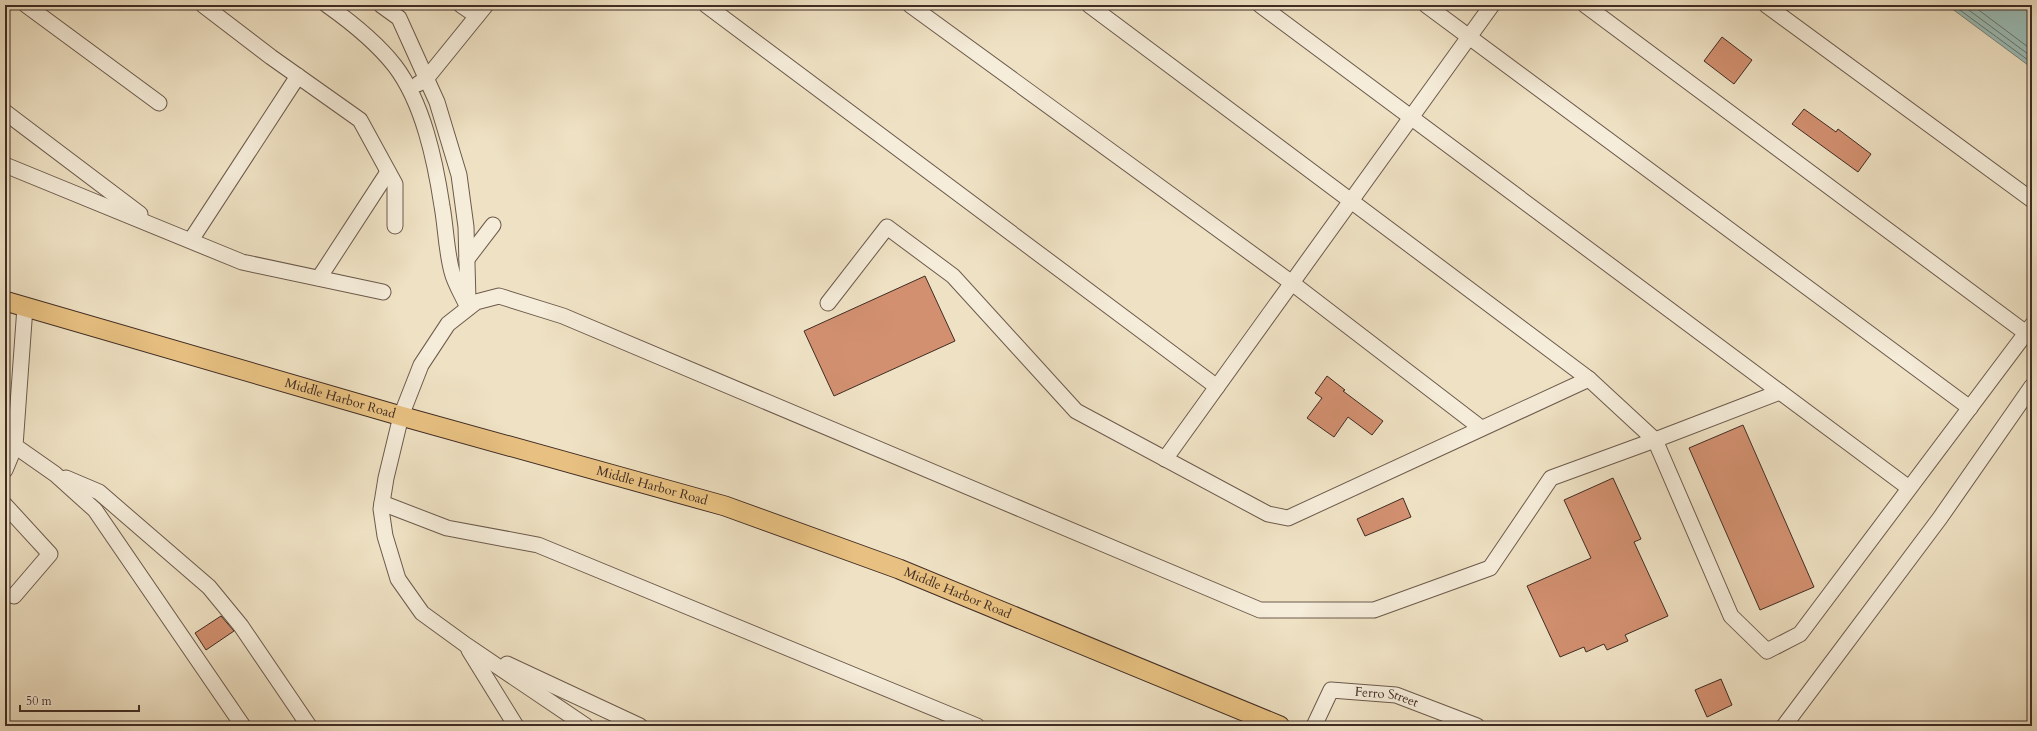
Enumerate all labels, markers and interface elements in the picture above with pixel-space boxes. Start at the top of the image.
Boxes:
street label: Middle Harbor Road [283,374,398,423]
street label: Middle Harbor Road [595,462,710,510]
street label: Middle Harbor Road [901,563,1014,623]
street label: Ferro Street [1354,683,1421,712]
scale bar [20,687,139,713]
text: 50 m [26,693,53,709]

